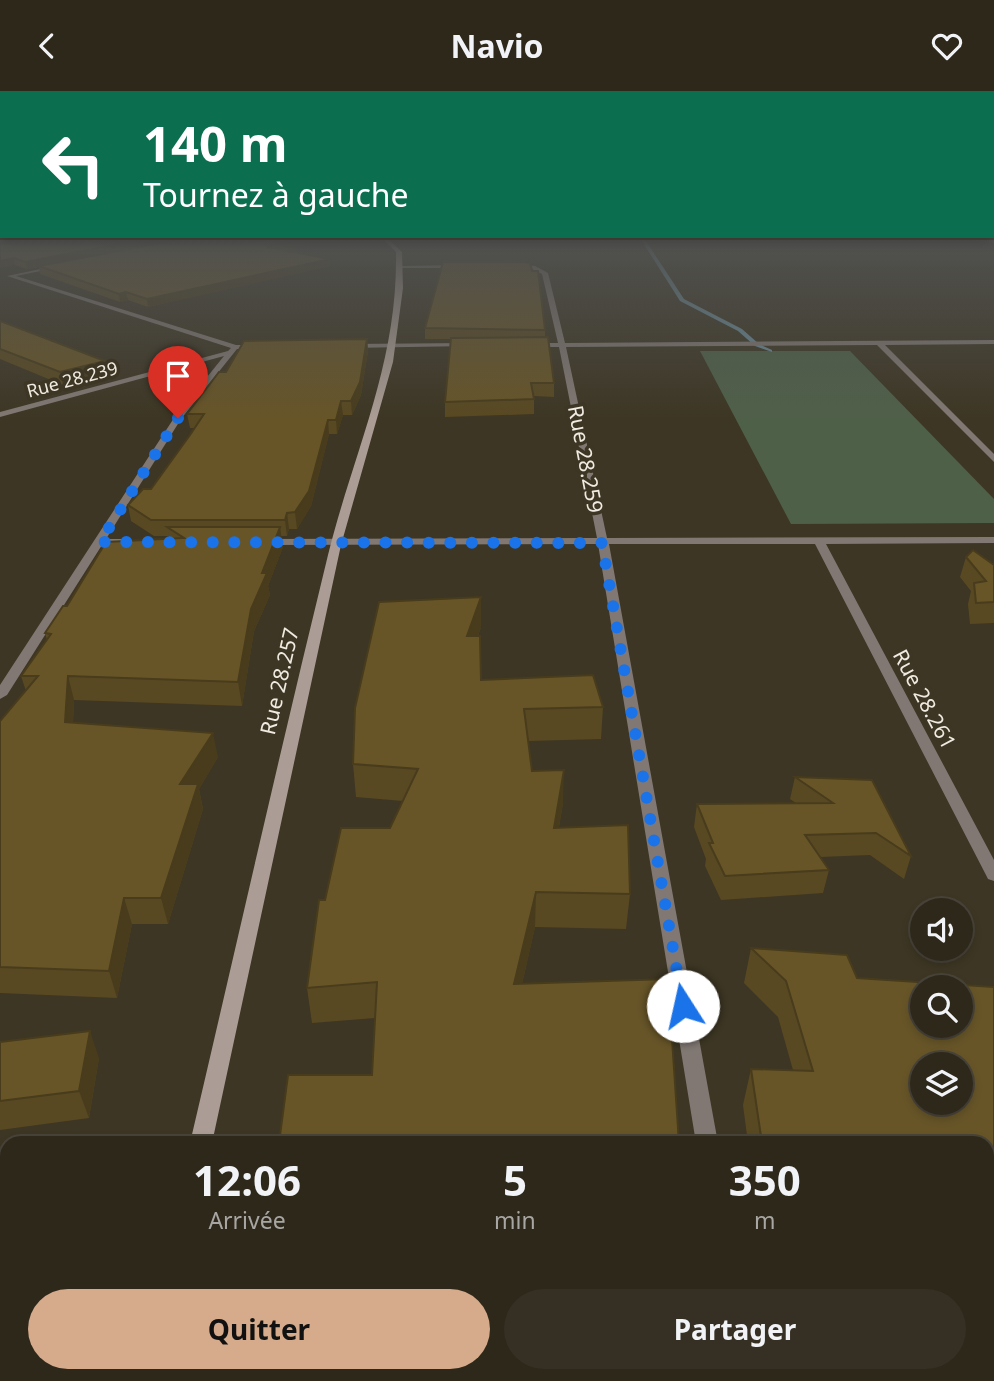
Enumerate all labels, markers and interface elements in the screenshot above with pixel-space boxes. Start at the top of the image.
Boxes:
text: Navio [450,24,544,67]
icon: back [28,27,66,65]
icon: heart [928,27,966,65]
text: 140 m [143,110,288,176]
icon: left [28,119,119,210]
text: Tournez à gauche [143,173,409,216]
pin [148,346,208,418]
street label: Rue 28.239 [24,355,120,403]
icon: arrive [159,357,197,395]
street label: Rue 28.259 [562,403,610,515]
street label: Rue 28.257 [253,625,305,737]
street label: Rue 28.261 [887,644,963,754]
map controls [910,898,973,1115]
button: sound [910,898,973,961]
position arrow [646,969,720,1043]
button: search [910,975,973,1038]
button: layers [910,1052,973,1115]
text: 12:06 [193,1151,301,1208]
text: 5 [503,1151,527,1208]
text: 350 [729,1151,801,1208]
text: Arrivée [208,1204,286,1236]
text: min [494,1204,536,1236]
text: m [754,1204,776,1236]
button: Quitter [28,1289,490,1369]
button: Partager [504,1289,966,1369]

